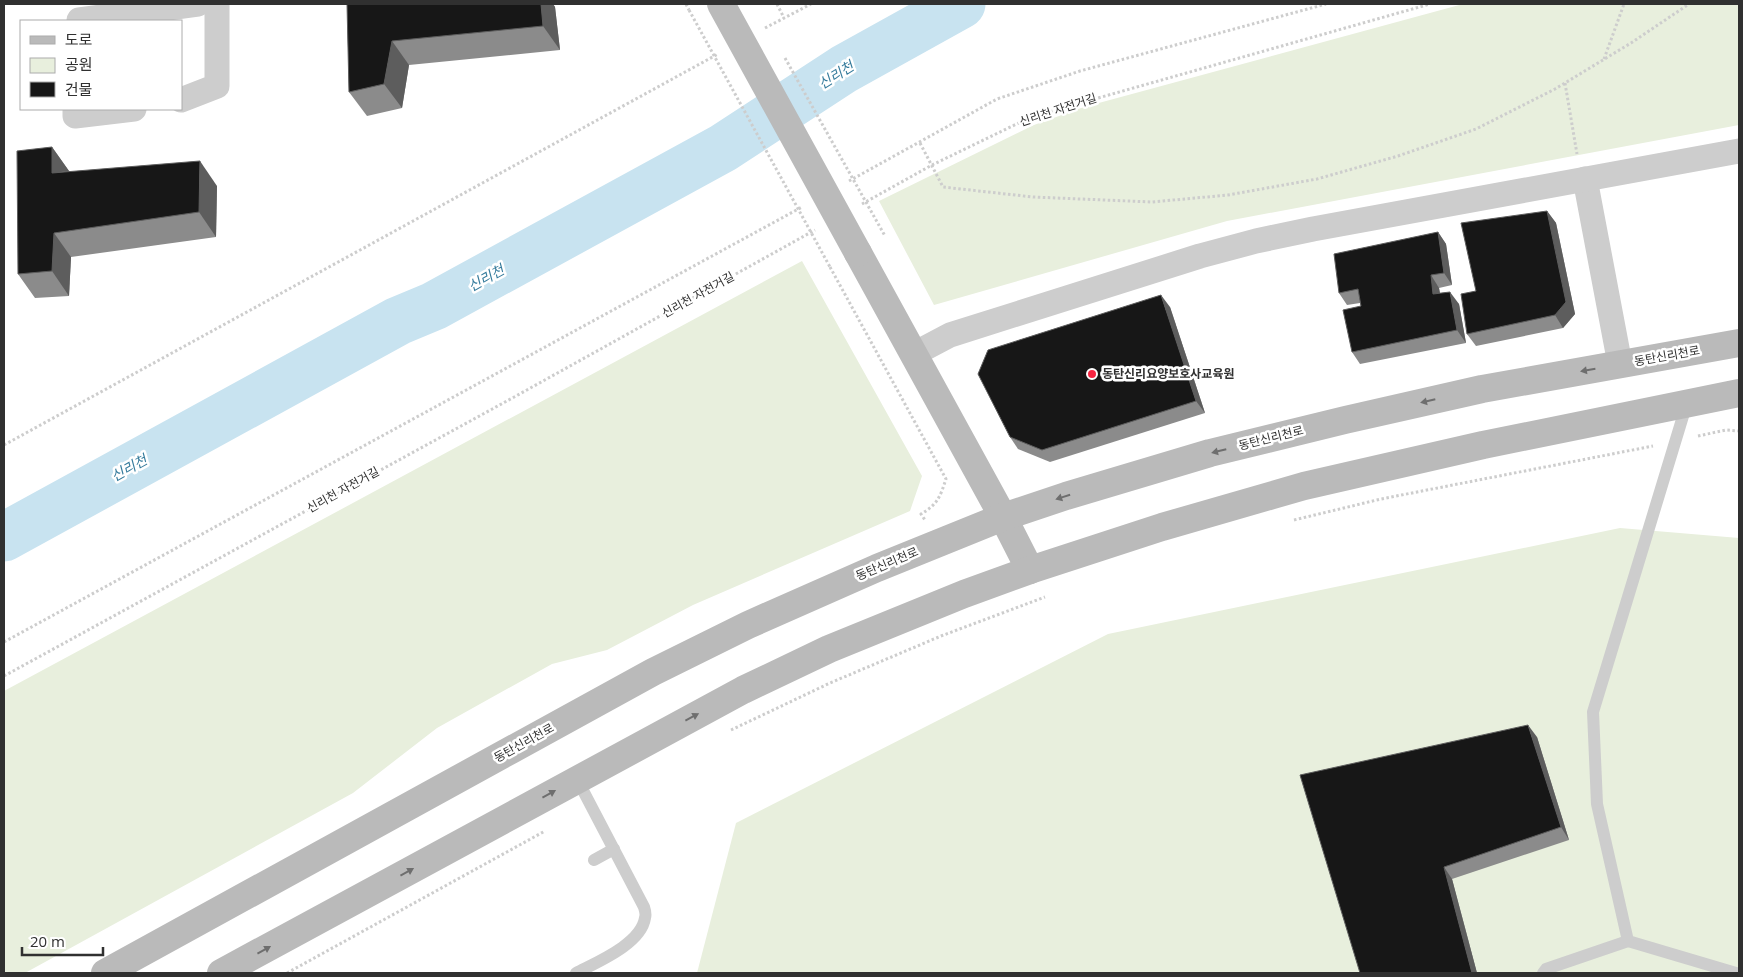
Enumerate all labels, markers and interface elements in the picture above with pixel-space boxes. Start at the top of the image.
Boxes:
legend [20,20,182,110]
text: 도로 [65,29,93,49]
text: 공원 [65,54,93,74]
water label: 신리천 [814,56,858,93]
text: 건물 [65,79,93,99]
street label: 신리천 자전거길 [1017,89,1099,130]
water label: 신리천 [464,259,508,295]
street label: 신리천 자전거길 [658,268,737,321]
street label: 동탄신리천로 [1633,341,1701,370]
place label: 동탄신리요양보호사교육원 [1102,365,1234,382]
one-way arrow [1580,367,1596,375]
marker: 동탄신리요양보호사교육원 [1086,368,1098,380]
one-way arrow [1421,397,1436,405]
street label: 동탄신리천로 [1237,421,1305,454]
one-way arrow [1212,447,1227,455]
water label: 신리천 [107,449,151,485]
street label: 신리천 자전거길 [303,463,382,516]
one-way arrow [1056,494,1071,501]
street label: 동탄신리천로 [853,543,921,584]
one-way arrow [685,713,699,721]
street label: 동탄신리천로 [491,719,557,766]
one-way arrow [543,790,556,799]
one-way arrow [399,868,414,876]
scale bar [22,924,104,956]
text: 20 m [30,931,65,951]
one-way arrow [257,946,271,954]

